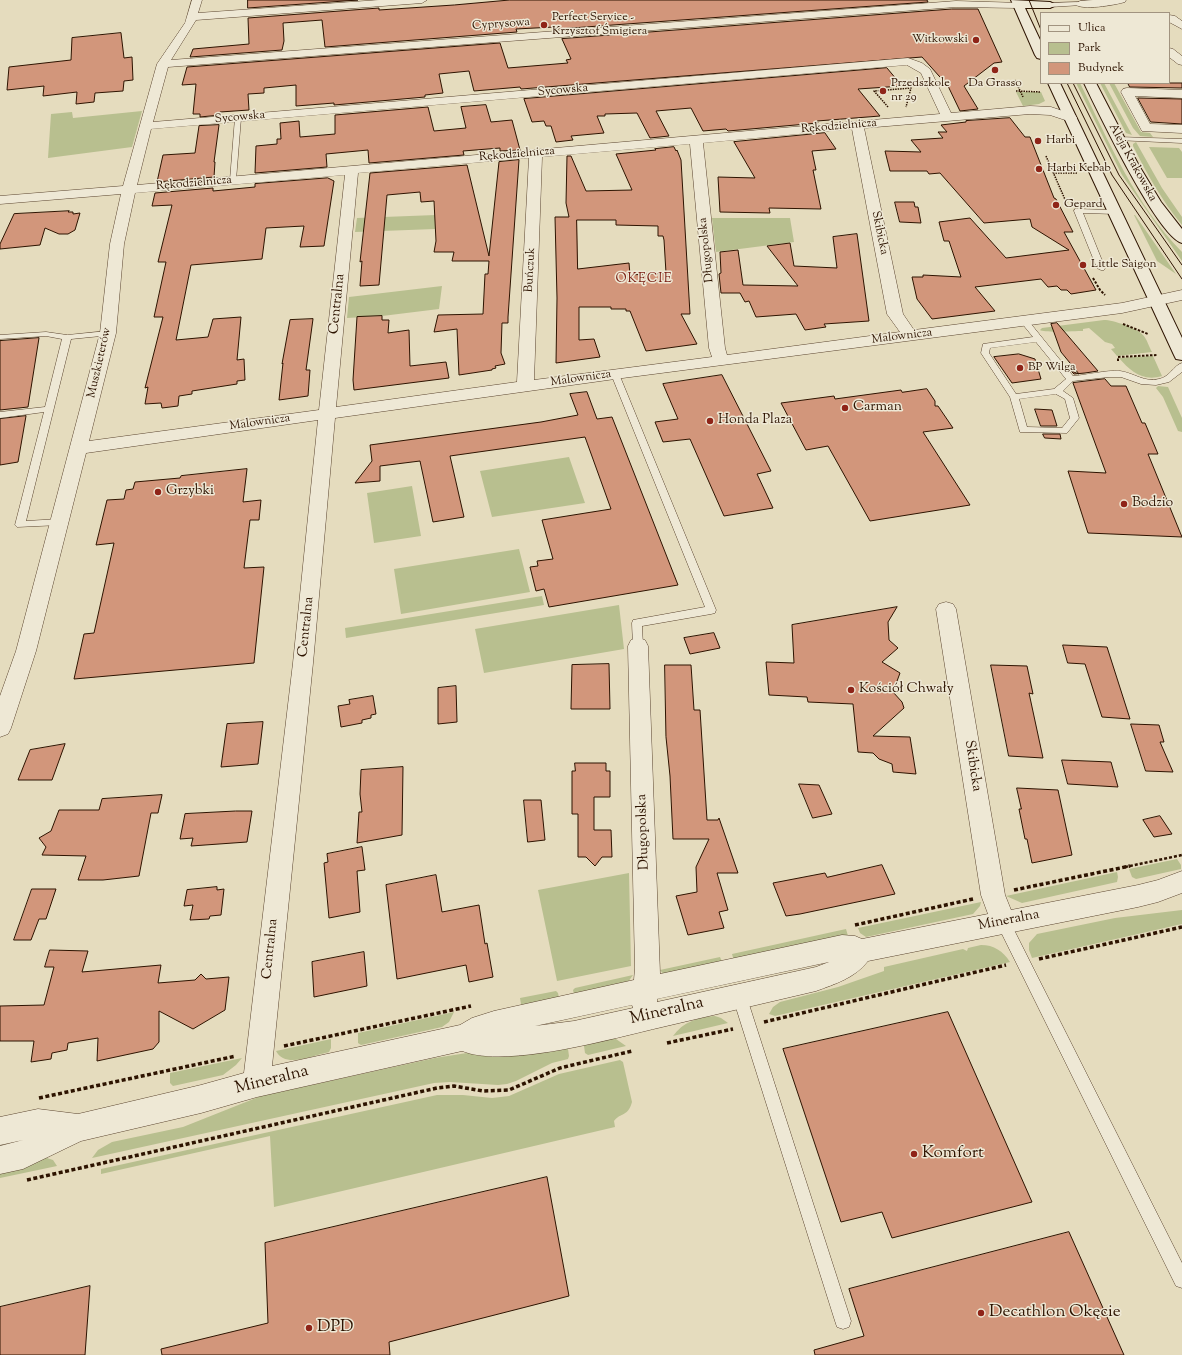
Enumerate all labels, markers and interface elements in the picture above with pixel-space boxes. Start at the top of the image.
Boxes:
place label: Perfect Service - Krzysztof Śmigiera [552,11,647,39]
legend [1040,12,1170,84]
street label: Cyprysowa [472,16,530,34]
text: Ulica [1078,19,1105,37]
marker: Perfect Service - Krzysztof Śmigiera [539,20,549,30]
place label: Witkowski [912,33,968,47]
marker: Witkowski [971,35,981,45]
text: Park [1078,39,1101,57]
text: Budynek [1078,59,1124,77]
marker: Da Grasso [990,65,1000,75]
place label: Przedszkole nr 29 [891,77,950,105]
place label: Da Grasso [968,77,1022,91]
street label: Sycowska [537,82,589,100]
marker: Przedszkole nr 29 [878,86,888,96]
street label: Sycowska [214,109,266,127]
street label: Rękodzielnicza [800,117,878,137]
street label: Aleja Krakowska [1105,122,1159,204]
place label: Harbi [1046,134,1075,148]
marker: Harbi [1033,136,1043,146]
street label: Rękodzielnicza [478,145,556,165]
place label: Harbi Kebab [1047,162,1111,176]
marker: Harbi Kebab [1034,164,1044,174]
street label: Rękodzielnicza [155,174,233,194]
place label: Gepard [1064,198,1103,212]
marker: Gepard [1051,200,1061,210]
street label: Skibicka [867,210,891,256]
street label: Długopolska [696,217,718,283]
street label: Buńczuk [523,247,539,293]
place label: Little Saigon [1091,258,1157,272]
marker: Little Saigon [1078,260,1088,270]
district label: OKĘCIE [616,272,672,288]
street label: Centralna [326,273,350,335]
street label: Muszkieterów [85,326,115,400]
street label: Malownicza [871,326,933,348]
place label: BP Wilga [1028,361,1076,375]
marker: BP Wilga [1015,363,1025,373]
street label: Malownicza [550,368,612,390]
place label: Carman [853,400,902,416]
marker: Carman [840,403,850,413]
street label: Malownicza [229,412,291,434]
place label: Honda Plaza [718,413,792,429]
marker: Honda Plaza [705,416,715,426]
place label: Grzybki [166,484,214,500]
marker: Grzybki [153,487,163,497]
place label: Bodzio [1132,496,1173,512]
marker: Bodzio [1119,499,1129,509]
street label: Centralna [295,596,319,658]
place label: Kościół Chwały [859,682,954,698]
marker: Kościół Chwały [846,685,856,695]
street label: Skibicka [960,739,984,793]
street label: Długopolska [634,794,654,870]
street label: Mineralna [977,907,1041,935]
street label: Centralna [259,918,283,980]
street label: Mineralna [628,994,706,1030]
street label: Mineralna [233,1062,311,1100]
place label: Komfort [922,1144,984,1164]
marker: Komfort [909,1149,919,1159]
place label: Decathlon Okęcie [989,1303,1121,1323]
marker: Decathlon Okęcie [976,1308,986,1318]
place label: DPD [317,1318,354,1338]
marker: DPD [304,1323,314,1333]

